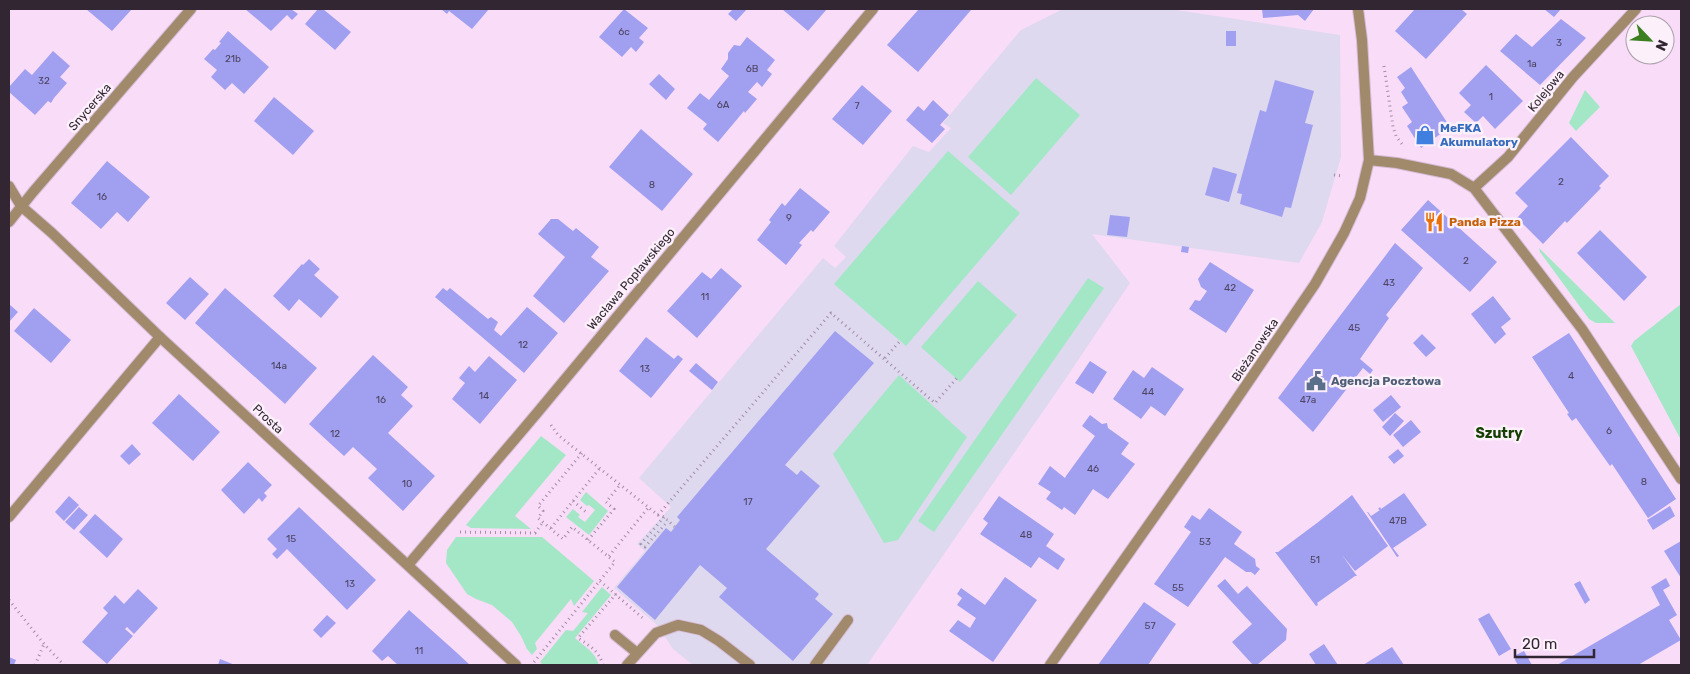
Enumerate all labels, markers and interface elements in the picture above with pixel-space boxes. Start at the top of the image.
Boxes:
north arrow [1625,15,1675,65]
house number: 6c [618,26,630,38]
house number: 3 [1556,37,1562,49]
text: N [1651,37,1671,53]
house number: 21b [225,53,241,65]
house number: 1a [1527,58,1537,70]
house number: 6B [746,63,759,75]
street label: Kolejowa [1525,67,1567,115]
house number: 32 [38,75,50,87]
street label: Snycerska [66,81,114,133]
house number: 1 [1489,91,1493,103]
house number: 6A [717,99,730,111]
house number: 7 [854,100,860,112]
place label: MeFKA Akumulatory [1440,121,1518,149]
shop icon: MeFKA Akumulatory [1414,124,1436,146]
house number: 2 [1558,176,1564,188]
house number: 8 [649,179,655,191]
house number: 16 [97,191,107,203]
restaurant icon: Panda Pizza [1423,211,1445,233]
house number: 9 [786,212,792,224]
place label: Panda Pizza [1449,215,1521,229]
street label: Wacława Popławskiego [584,225,678,333]
house number: 2 [1463,255,1469,267]
house number: 43 [1383,277,1395,289]
house number: 42 [1224,282,1236,294]
house number: 11 [701,291,709,303]
street label: Bieżanowska [1229,316,1281,384]
house number: 45 [1348,322,1360,334]
house number: 12 [518,339,528,351]
house number: 14a [271,360,287,372]
house number: 13 [640,363,650,375]
public building icon: Agencja Pocztowa [1305,370,1327,392]
house number: 4 [1568,370,1574,382]
place label: Agencja Pocztowa [1331,374,1441,388]
house number: 44 [1142,386,1154,398]
house number: 14 [479,390,489,402]
house number: 16 [376,394,386,406]
house number: 47a [1300,394,1316,406]
street label: Prosta [250,401,286,437]
district label: Szutry [1475,425,1523,442]
house number: 6 [1606,425,1612,437]
house number: 12 [330,428,340,440]
house number: 46 [1087,463,1099,475]
house number: 8 [1641,476,1647,488]
house number: 10 [402,478,412,490]
house number: 17 [743,496,753,508]
house number: 47B [1389,515,1407,527]
house number: 48 [1020,529,1032,541]
house number: 15 [286,533,296,545]
house number: 53 [1199,536,1211,548]
house number: 51 [1310,554,1320,566]
house number: 13 [345,578,355,590]
house number: 55 [1172,582,1184,594]
house number: 57 [1144,620,1156,632]
scale bar [1515,626,1594,658]
text: 20 m [1522,635,1557,653]
house number: 11 [415,645,423,657]

